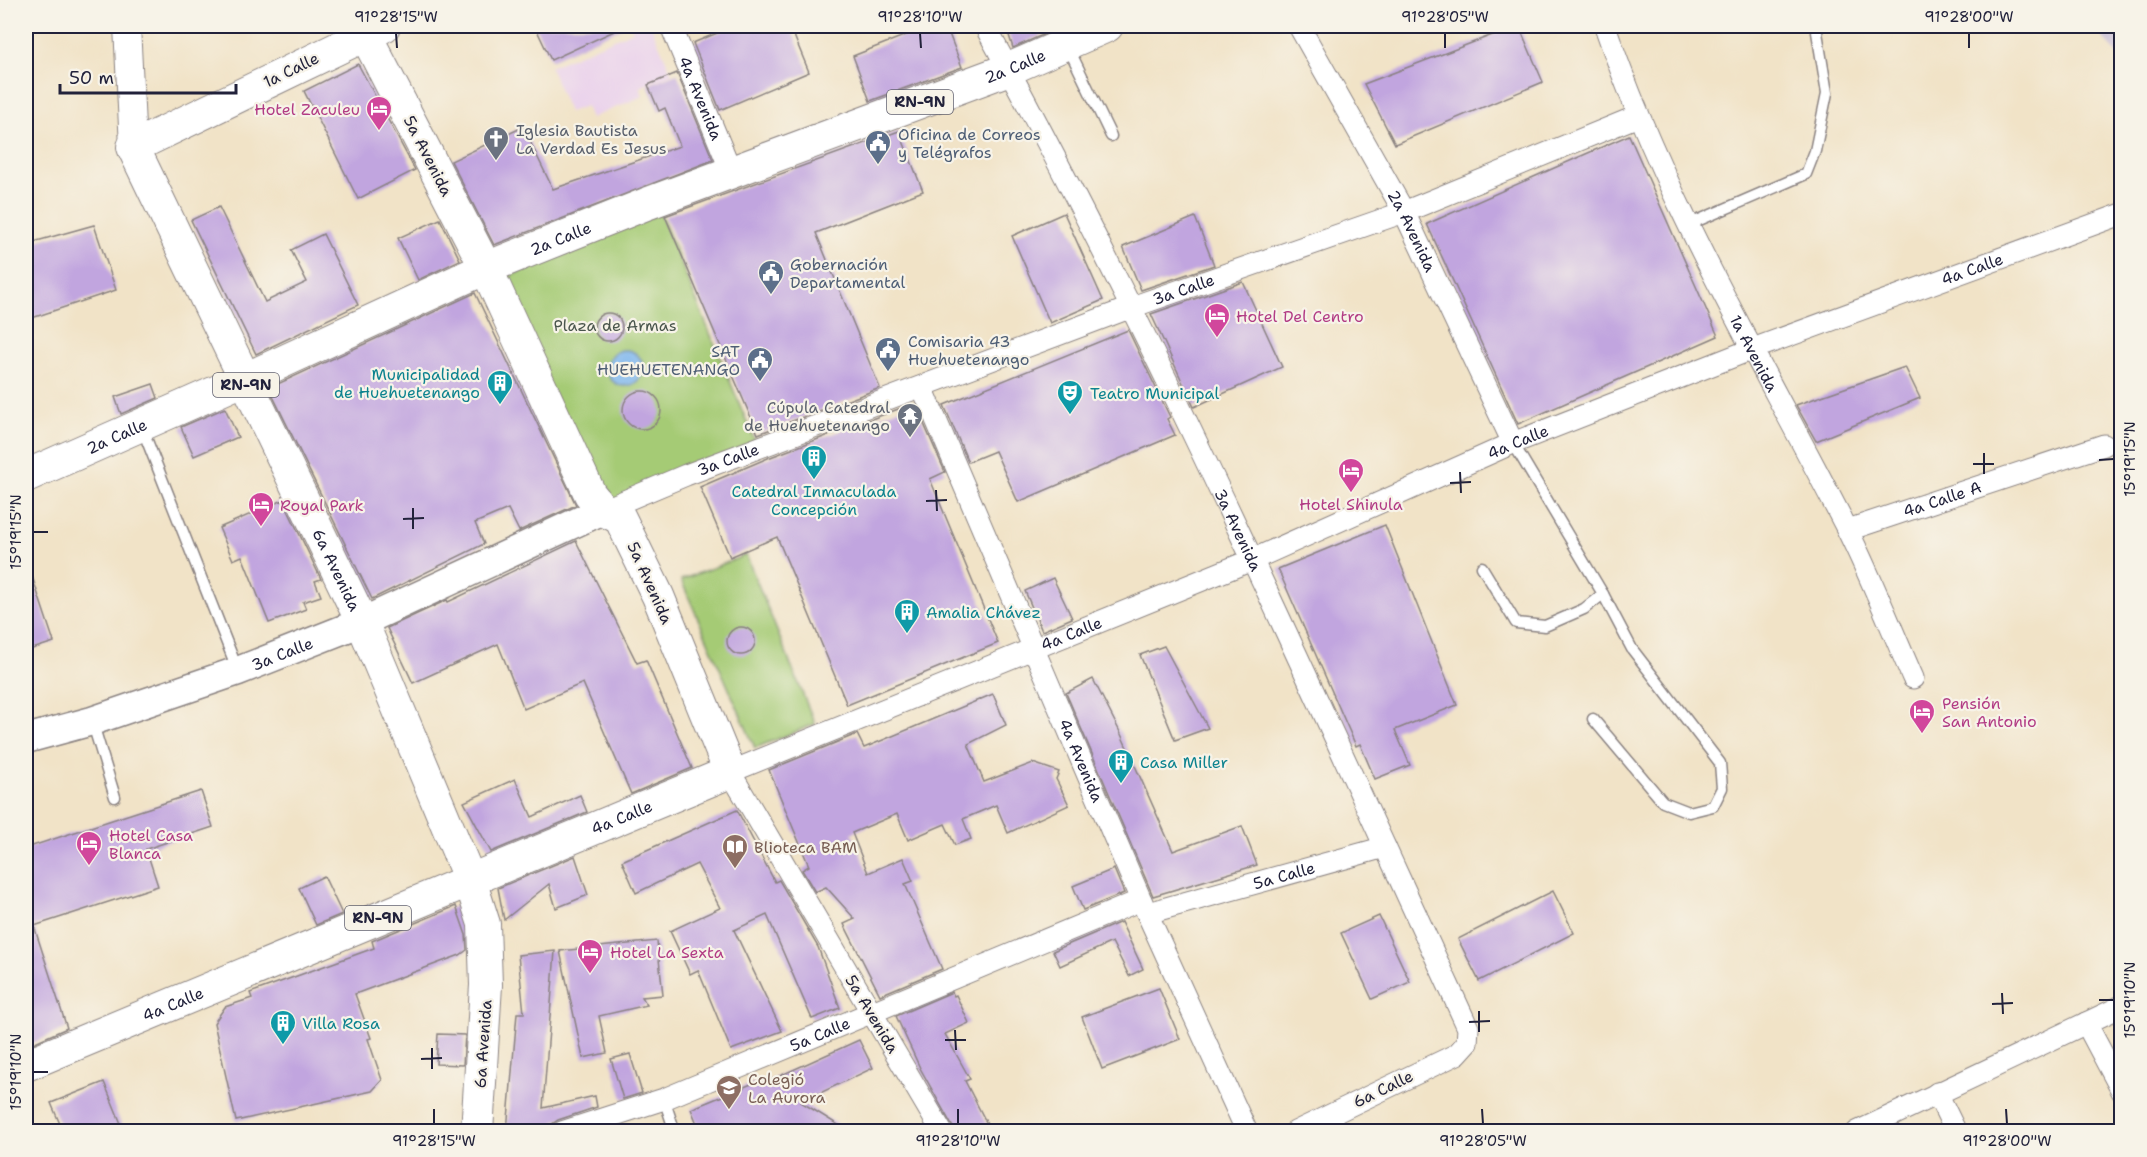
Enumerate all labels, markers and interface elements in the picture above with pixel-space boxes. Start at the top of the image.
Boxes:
text: 91°28'15"W [354,7,438,27]
text: 91°28'10"W [877,7,963,27]
text: 91°28'05"W [1401,7,1489,27]
text: 91°28'00"W [1924,7,2014,27]
street label: 2a Calle [981,44,1049,88]
street label: 1a Calle [260,48,322,92]
street label: 4a Avenida [674,53,728,143]
scale bar [60,57,236,95]
text: 50 m [69,66,114,90]
road number: RN-9N [887,90,953,114]
hotel icon: Hotel Zaculeu [364,94,394,132]
place label: Hotel Zaculeu [254,99,360,120]
street label: 5a Avenida [399,112,457,200]
place label: Iglesia Bautista La Verdad Es Jesus [516,120,667,159]
church icon: Iglesia Bautista La Verdad Es Jesus [481,124,511,162]
place label: Oficina de Correos y Telégrafos [898,124,1041,163]
public building icon: Oficina de Correos y Telégrafos [863,128,893,166]
street label: 2a Avenida [1383,186,1441,275]
street label: 2a Calle [527,217,594,260]
street label: 4a Calle [1938,248,2006,290]
place label: Gobernación Departamental [790,254,905,293]
public building icon: Gobernación Departamental [756,258,786,296]
street label: 3a Calle [1149,269,1217,310]
hotel icon: Hotel Del Centro [1202,301,1232,339]
place label: Hotel Del Centro [1236,306,1364,327]
street label: 1a Avenida [1725,311,1783,395]
park label: Plaza de Armas [553,315,677,336]
place label: Comisaria 43 Huehuetenango [908,331,1030,370]
public building icon: Comisaria 43 Huehuetenango [873,335,903,373]
place label: SAT HUEHUETENANGO [597,341,740,380]
public building icon: SAT HUEHUETENANGO [745,345,775,383]
place label: Municipalidad de Huehuetenango [334,364,480,403]
building icon: Municipalidad de Huehuetenango [485,368,515,406]
road number: RN-9N [213,373,279,397]
theatre icon: Teatro Municipal [1055,378,1085,416]
place label: Teatro Municipal [1090,383,1220,404]
place label: Cúpula Catedral de Huehuetenango [744,397,890,436]
temple icon: Cúpula Catedral de Huehuetenango [895,401,925,439]
street label: 2a Calle [83,413,150,459]
street label: 4a Calle [1484,420,1551,464]
text: 15°19'15"N [2120,421,2140,497]
street label: 3a Calle [694,438,762,480]
building icon: Catedral Inmaculada Concepción [799,443,829,481]
hotel icon: Hotel Shinula [1336,456,1366,494]
street label: 4a Calle A [1900,476,1984,522]
place label: Catedral Inmaculada Concepción [732,481,896,520]
street label: 3a Avenida [1210,485,1267,575]
hotel icon: Royal Park [246,490,276,528]
text: 15°19'15"N [6,494,26,570]
place label: Hotel Shinula [1299,494,1403,515]
place label: Royal Park [280,495,364,516]
street label: 6a Avenida [308,525,366,615]
street label: 5a Avenida [623,539,677,627]
building icon: Amalia Chávez [892,597,922,635]
place label: Amalia Chávez [926,602,1041,623]
street label: 4a Calle [1037,611,1105,655]
street label: 3a Calle [248,632,316,675]
place label: Pensión San Antonio [1942,693,2037,732]
hotel icon: Pensión San Antonio [1907,697,1937,735]
street label: 4a Avenida [1054,715,1109,806]
building icon: Casa Miller [1106,747,1136,785]
place label: Casa Miller [1140,752,1228,773]
street label: 4a Calle [588,795,655,839]
place label: Hotel Casa Blanca [109,825,193,864]
hotel icon: Hotel Casa Blanca [74,829,104,867]
library icon: Blioteca BAM [720,832,750,870]
place label: Blioteca BAM [754,837,857,858]
street label: 5a Calle [1251,857,1317,894]
road number: RN-9N [345,906,411,930]
hotel icon: Hotel La Sexta [575,937,605,975]
place label: Hotel La Sexta [610,942,724,963]
text: 15°19'10"N [2120,962,2140,1038]
street label: 5a Avenida [840,971,904,1057]
street label: 4a Calle [139,982,207,1026]
street label: 6a Avenida [469,999,497,1089]
building icon: Villa Rosa [268,1008,298,1046]
street label: 5a Calle [787,1012,853,1056]
place label: Villa Rosa [302,1013,380,1034]
text: 15°19'10"N [6,1034,26,1110]
street label: 6a Calle [1349,1065,1417,1113]
place label: Colegió La Aurora [748,1069,825,1108]
school or university icon: Colegió La Aurora [714,1073,744,1111]
text: 91°28'15"W [392,1131,476,1151]
text: 91°28'10"W [915,1131,1001,1151]
text: 91°28'05"W [1439,1131,1527,1151]
text: 91°28'00"W [1962,1131,2052,1151]

